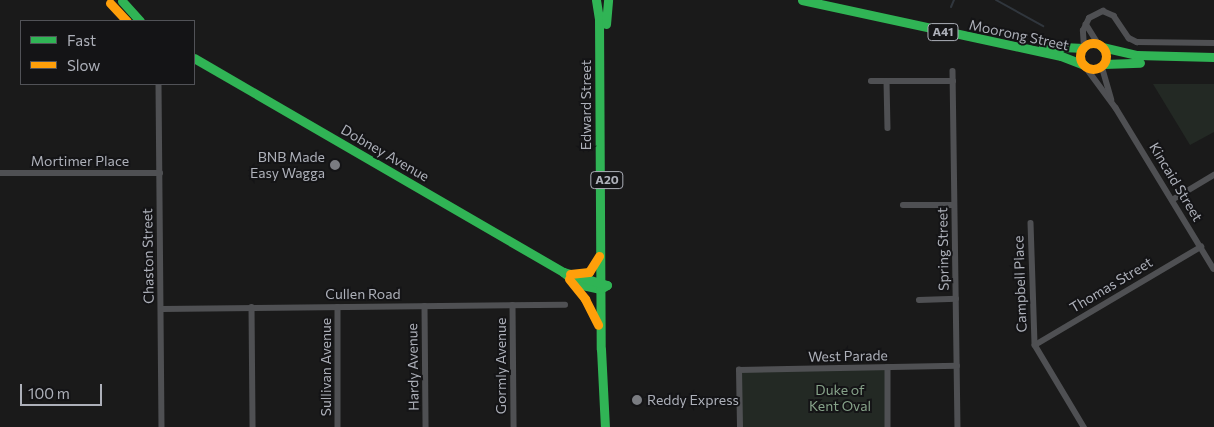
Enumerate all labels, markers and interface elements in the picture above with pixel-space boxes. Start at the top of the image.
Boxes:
street label: Moorong Street [968,16,1070,54]
legend [20,20,195,85]
road number: A41 [927,22,959,42]
text: Fast [67,31,96,49]
text: Slow [67,56,100,74]
street label: Edward Street [578,60,594,150]
street label: Dobney Avenue [338,121,432,185]
street label: Kincaid Street [1146,139,1206,225]
place label: BNB Made Easy Wagga [250,149,325,182]
street label: Mortimer Place [31,153,129,169]
marker: BNB Made Easy Wagga [329,159,341,171]
road number: A20 [590,170,624,190]
street label: Spring Street [934,207,952,291]
street label: Chaston Street [139,208,157,304]
street label: Campbell Place [1010,235,1030,333]
street label: Thomas Street [1067,254,1155,316]
street label: Cullen Road [325,286,401,302]
street label: Sullivan Avenue [318,318,334,416]
street label: Gormly Avenue [493,318,509,414]
street label: Hardy Avenue [404,323,422,411]
street label: West Parade [808,347,888,365]
scale bar [22,374,105,406]
park label: Duke of Kent Oval [809,382,871,414]
text: 100 m [28,384,70,402]
place label: Reddy Express [647,392,739,408]
marker: Reddy Express [631,394,643,406]

